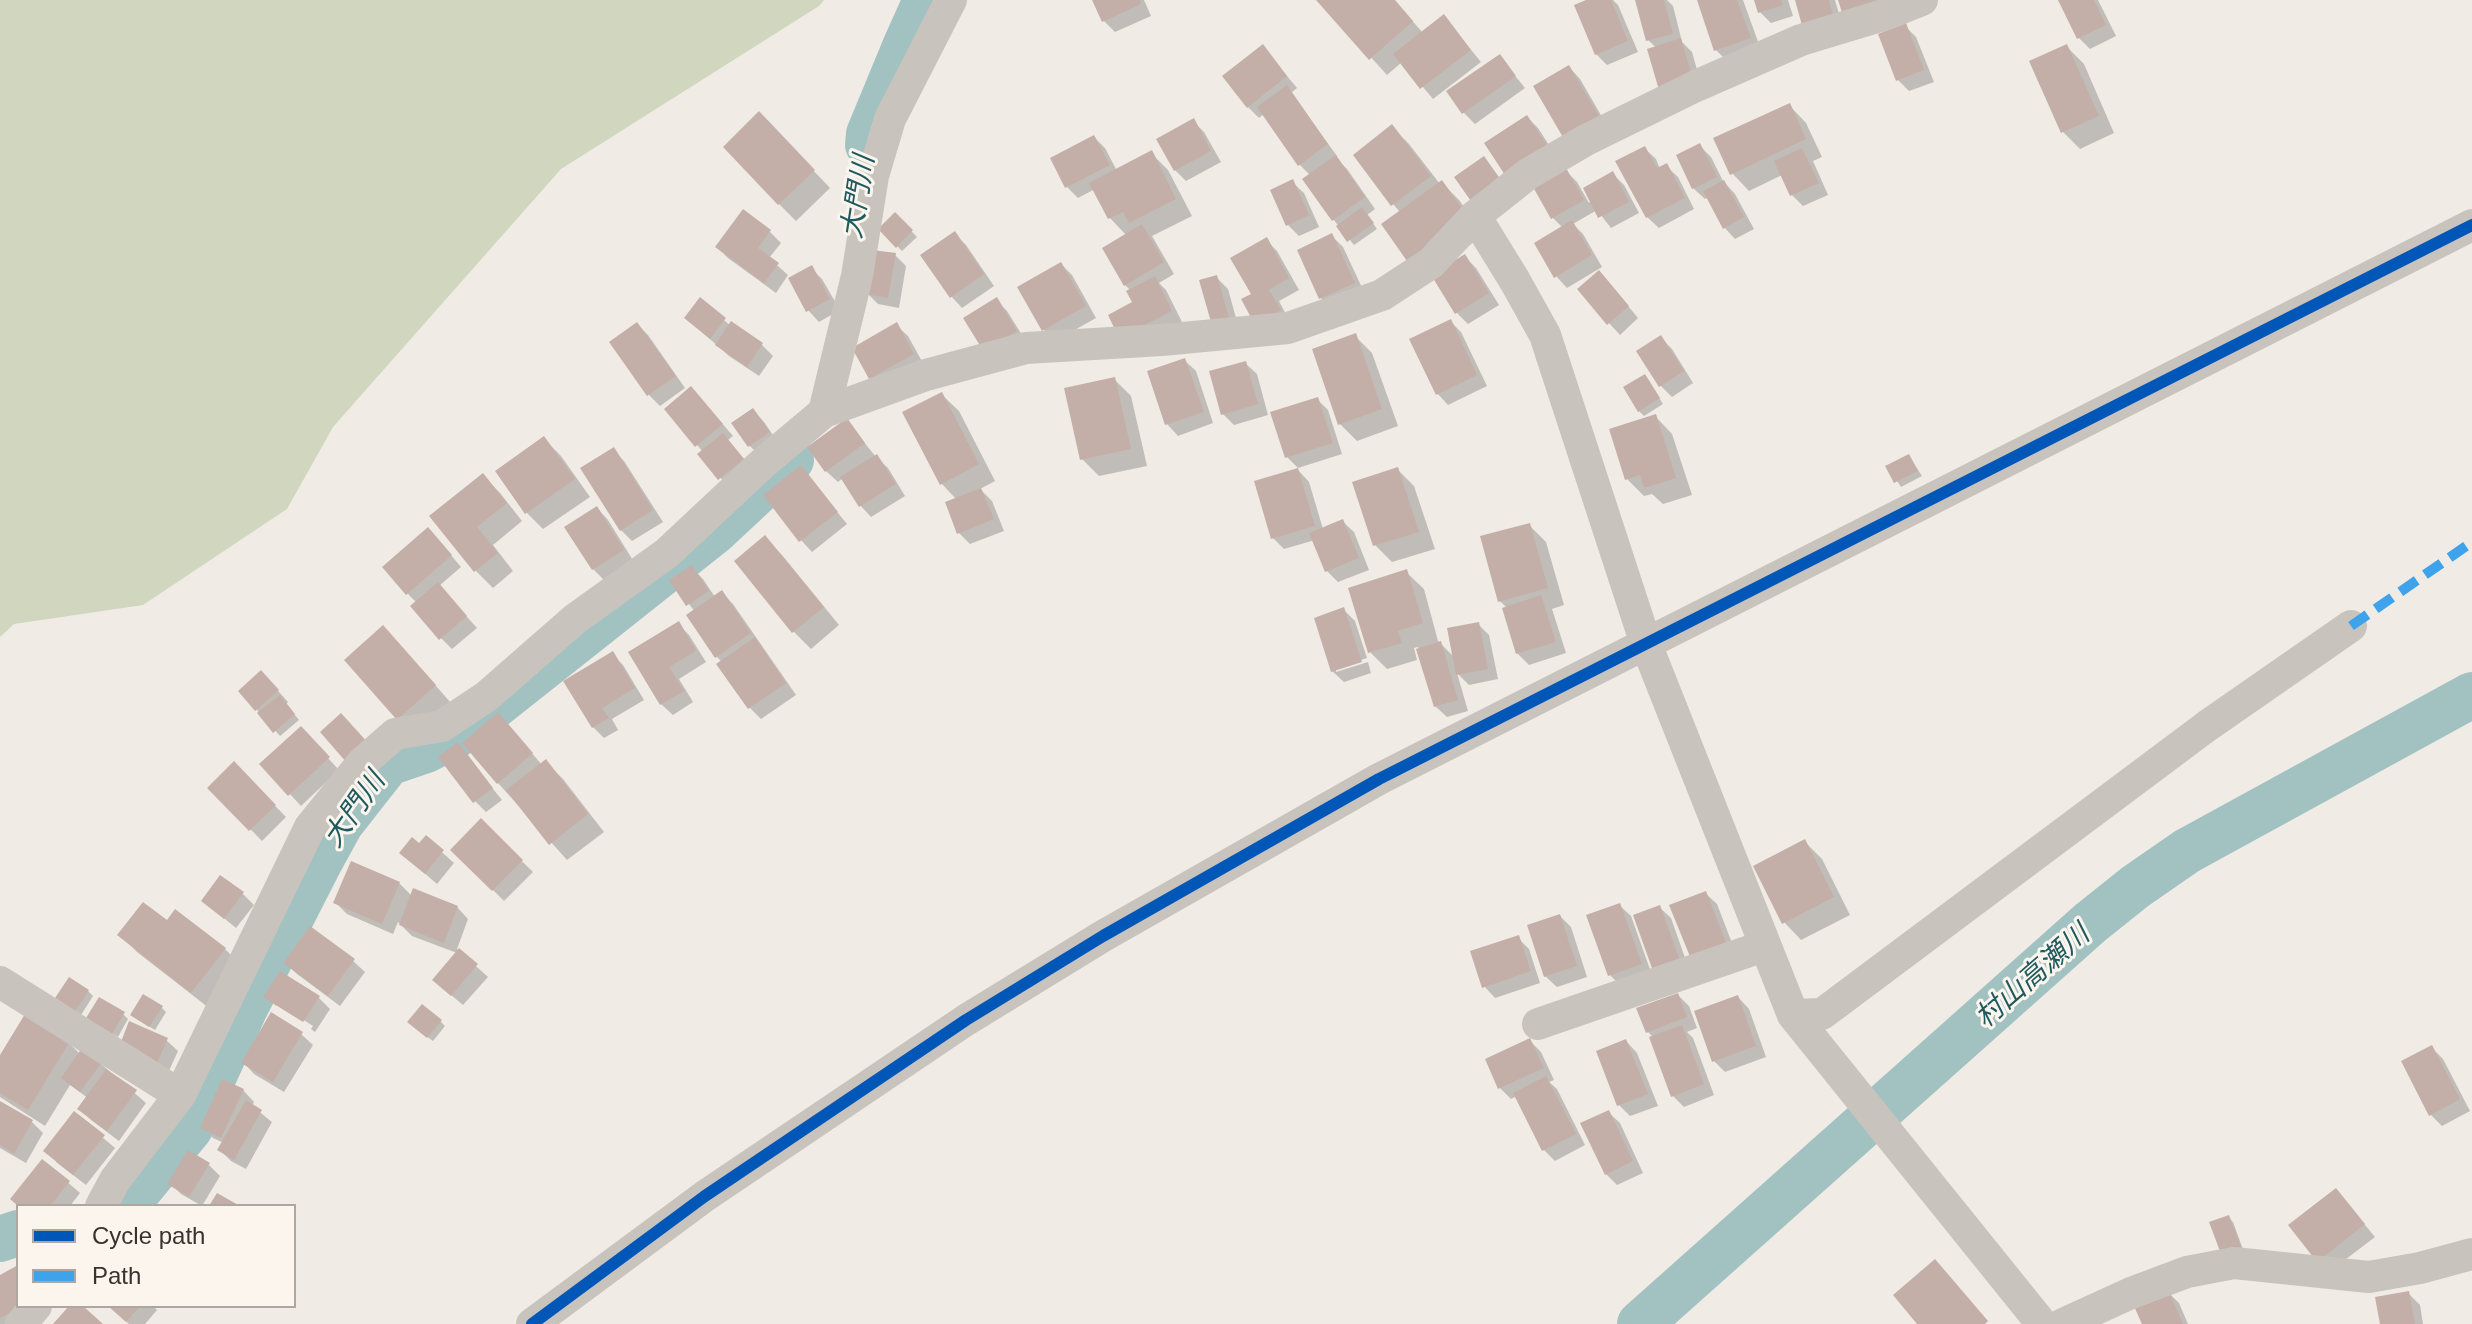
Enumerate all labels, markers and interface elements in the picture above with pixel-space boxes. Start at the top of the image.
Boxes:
water label: 大門川 [836,153,882,241]
water label: 大門川 [317,766,393,854]
water label: 村山高瀬川 [1969,918,2097,1036]
legend [16,1204,296,1308]
text: Cycle path [92,1222,205,1249]
text: Path [92,1262,141,1289]

